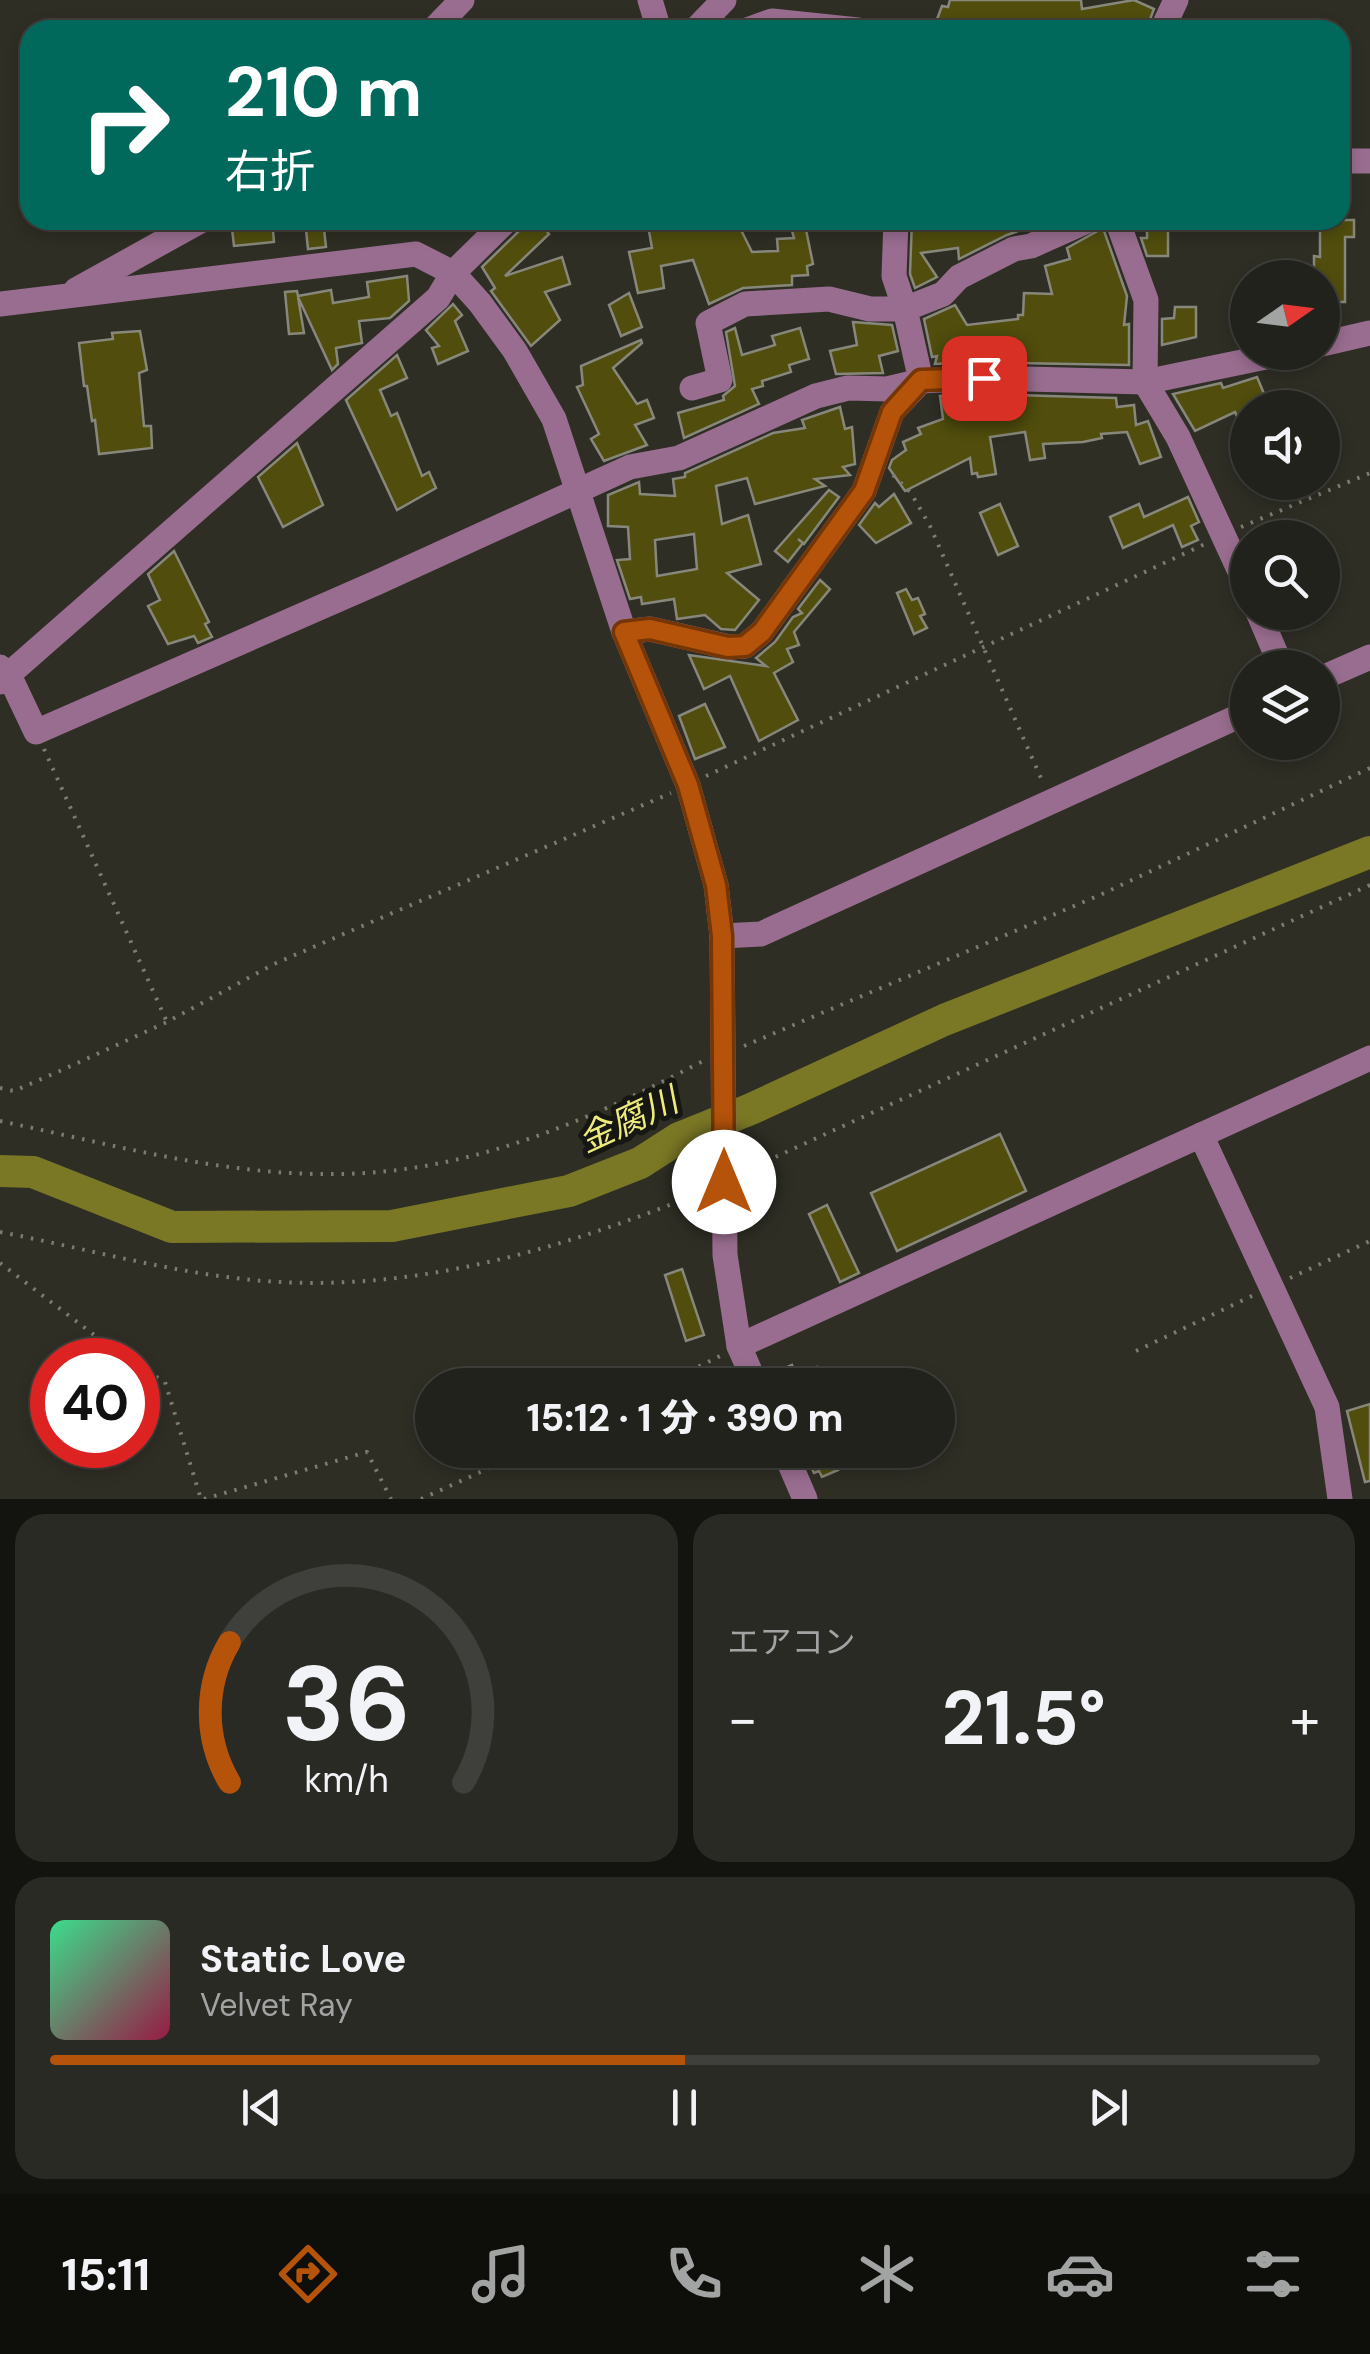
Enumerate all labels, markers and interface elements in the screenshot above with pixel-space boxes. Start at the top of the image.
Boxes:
text: 210 m [225,47,422,138]
icon: right [60,60,190,190]
text: 右折 [225,142,315,201]
north arrow [1230,260,1340,370]
map controls [1230,260,1340,760]
pin [942,336,1027,421]
icon: arrive [957,351,1012,406]
button: sound [1230,390,1340,500]
button: search [1230,520,1340,630]
button: layers [1230,650,1340,760]
water label: 金腐川 [571,1075,689,1163]
position arrow [672,1130,776,1234]
speed limit sign: 40 [30,1338,160,1468]
text: 15:12 · 1 分 · 390 m [526,1393,844,1443]
text: エアコン [728,1621,856,1663]
text: 36 [282,1637,411,1772]
text: 21.5° [942,1670,1106,1767]
text: − [728,1683,758,1755]
text: + [1290,1683,1320,1755]
text: km/h [304,1757,388,1803]
text: Static Love [200,1934,406,1984]
text: Velvet Ray [200,1984,353,2026]
icon: previous [234,2080,289,2135]
icon: pause [657,2080,712,2135]
icon: next [1081,2080,1136,2135]
icon: directions [273,2239,343,2309]
icon: music [466,2239,536,2309]
icon: phone [659,2239,729,2309]
icon: climate [852,2239,922,2309]
icon: car [1045,2239,1115,2309]
icon: filters [1238,2239,1308,2309]
text: 15:11 [62,2245,150,2304]

